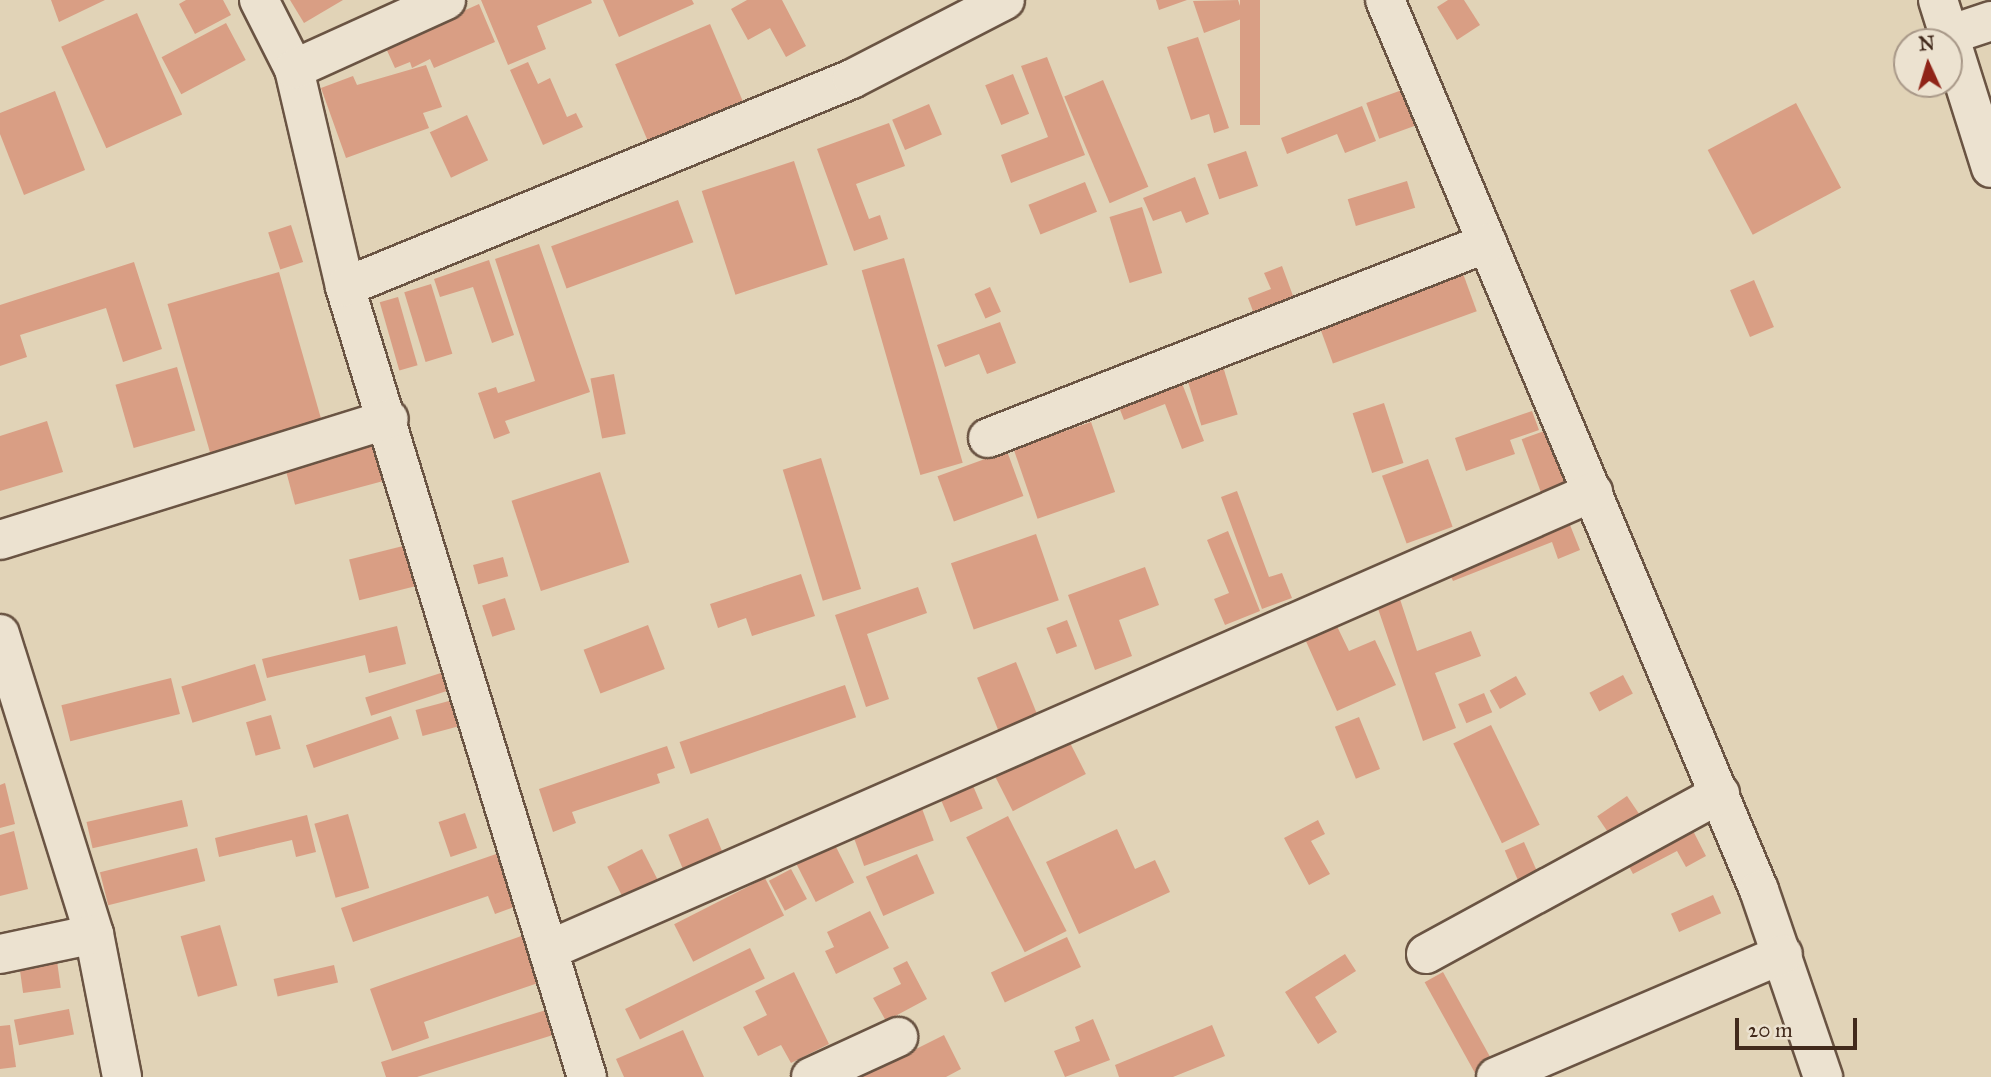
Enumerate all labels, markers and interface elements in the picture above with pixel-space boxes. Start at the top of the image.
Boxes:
north arrow [1893,28,1963,98]
text: N [1918,32,1935,56]
scale bar [1739,1004,1862,1048]
text: 20 m [1748,1017,1793,1043]

